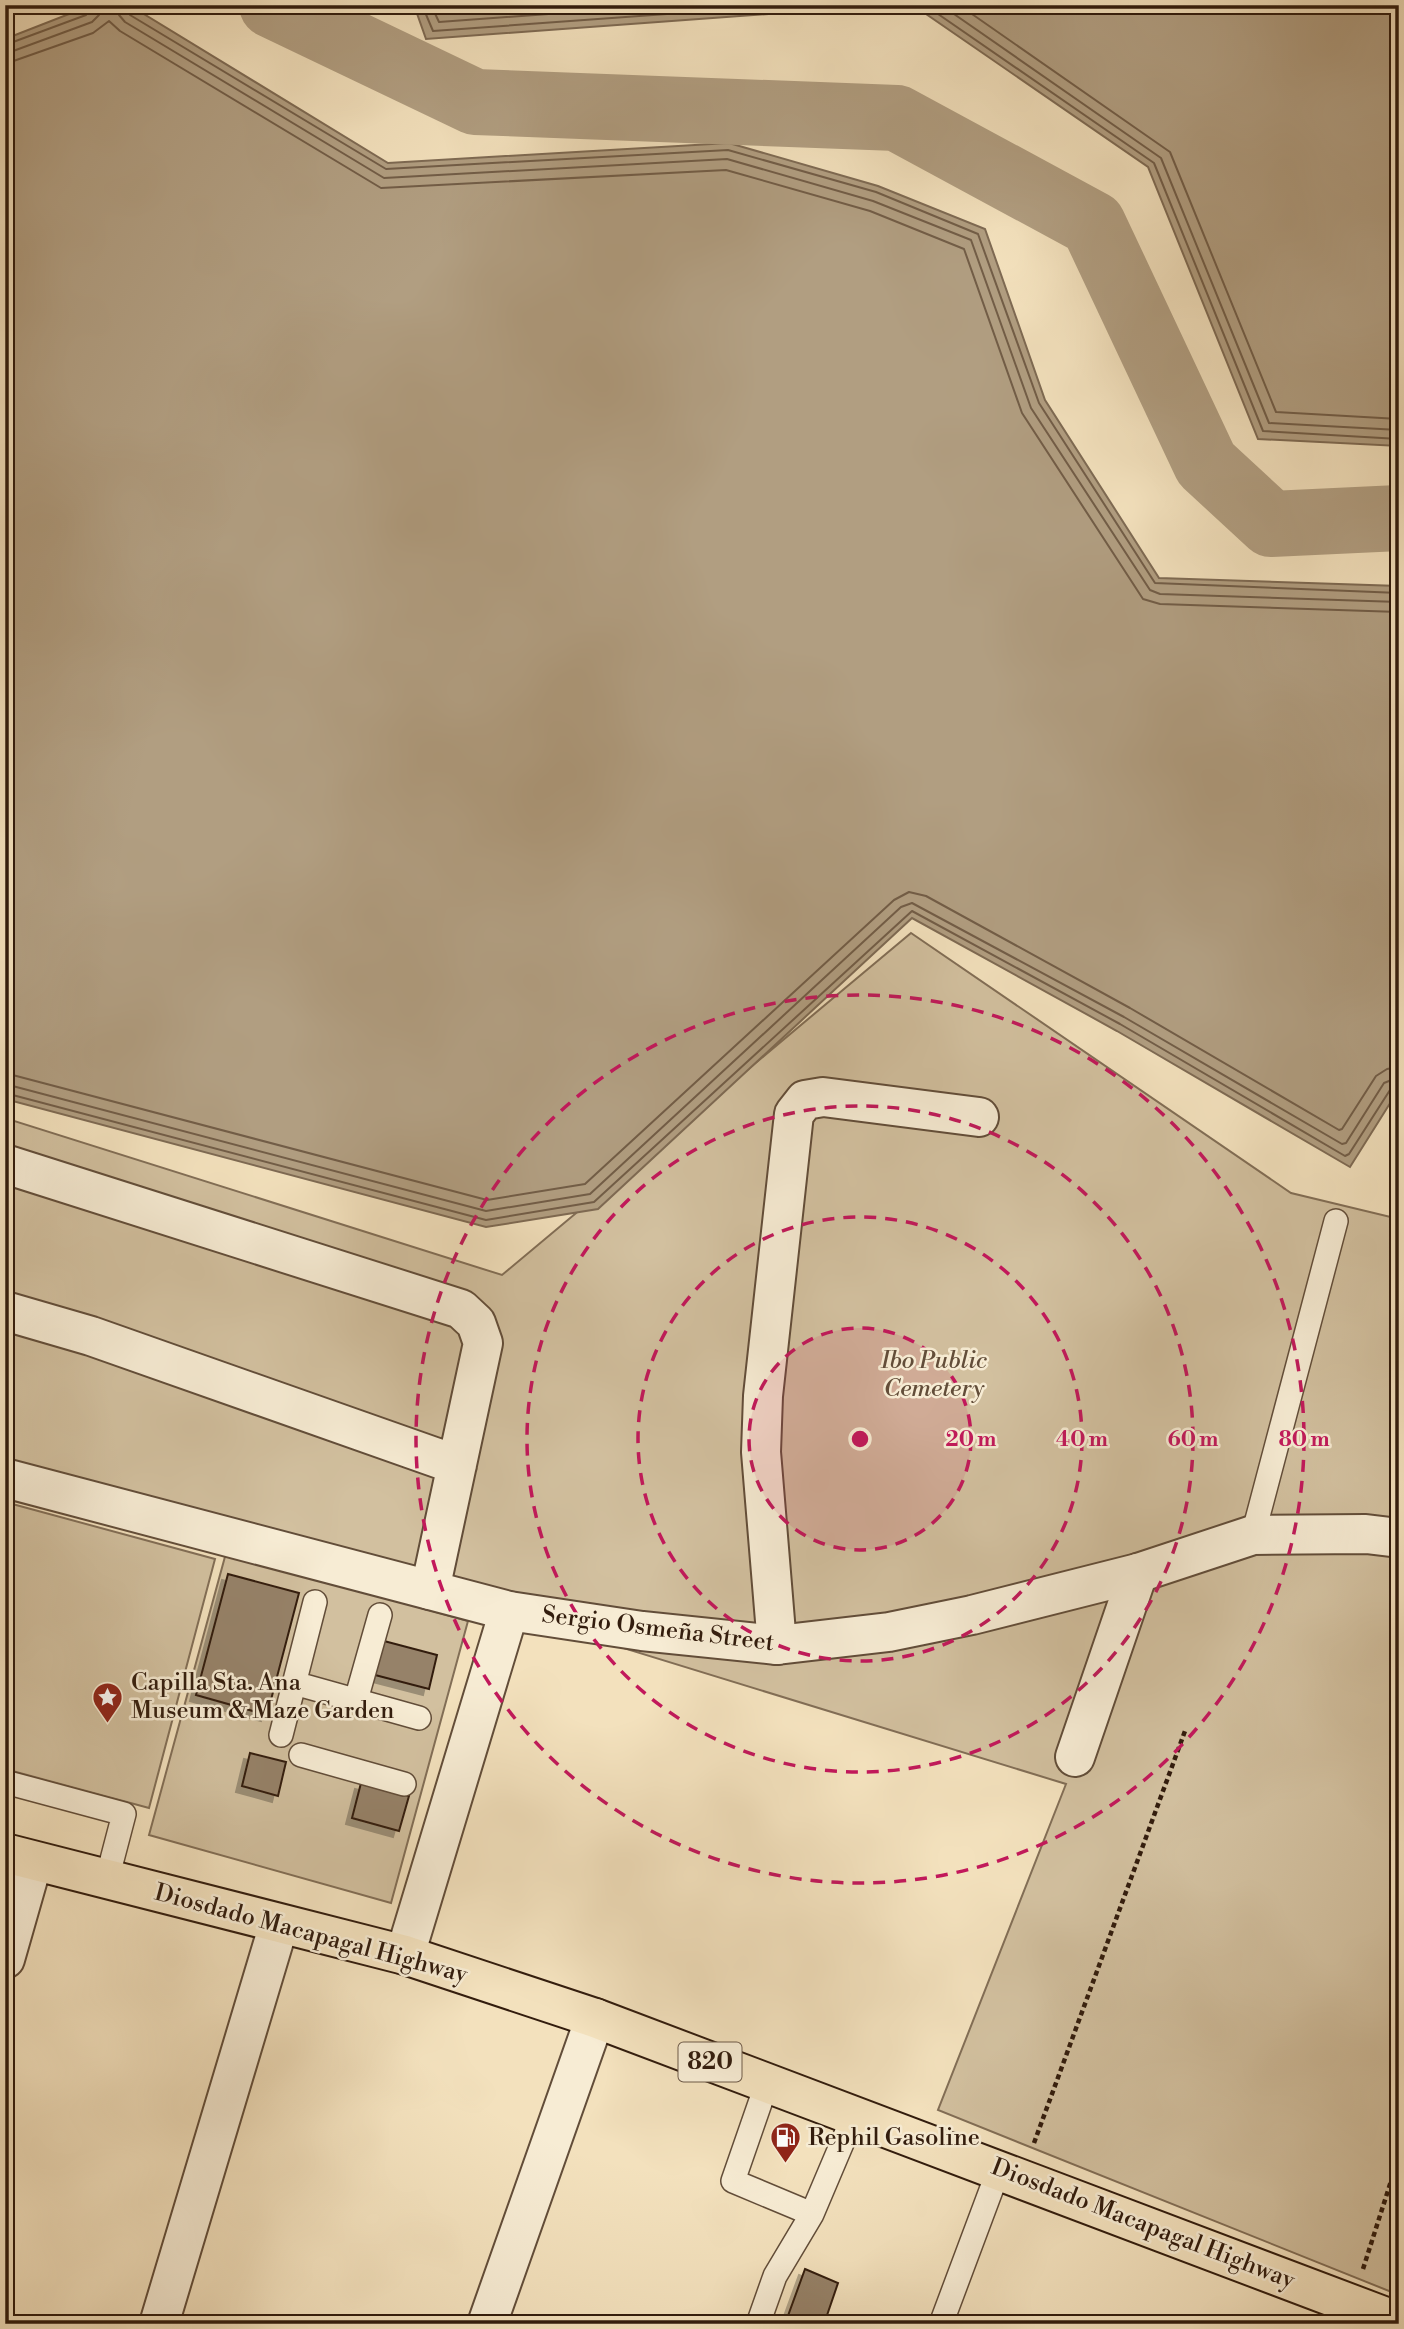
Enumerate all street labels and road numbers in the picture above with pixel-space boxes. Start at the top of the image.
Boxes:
street label: Sergio Osmeña Street [540,1600,776,1658]
street label: Diosdado Macapagal Highway [151,1878,471,1990]
road number: 820 [678,2042,742,2082]
street label: Diosdado Macapagal Highway [987,2152,1299,2296]

